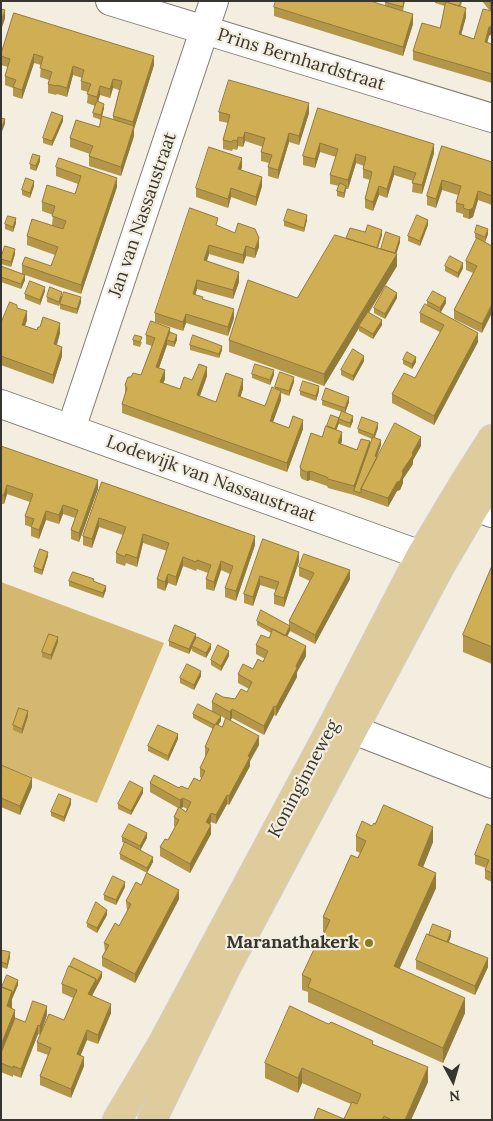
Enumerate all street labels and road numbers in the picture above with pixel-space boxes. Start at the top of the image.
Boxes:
street label: Prins Bernhardstraat [214,24,388,96]
street label: Jan van Nassaustraat [105,130,181,300]
street label: Lodewijk van Nassaustraat [103,431,319,527]
street label: Koninginneweg [264,716,344,842]

